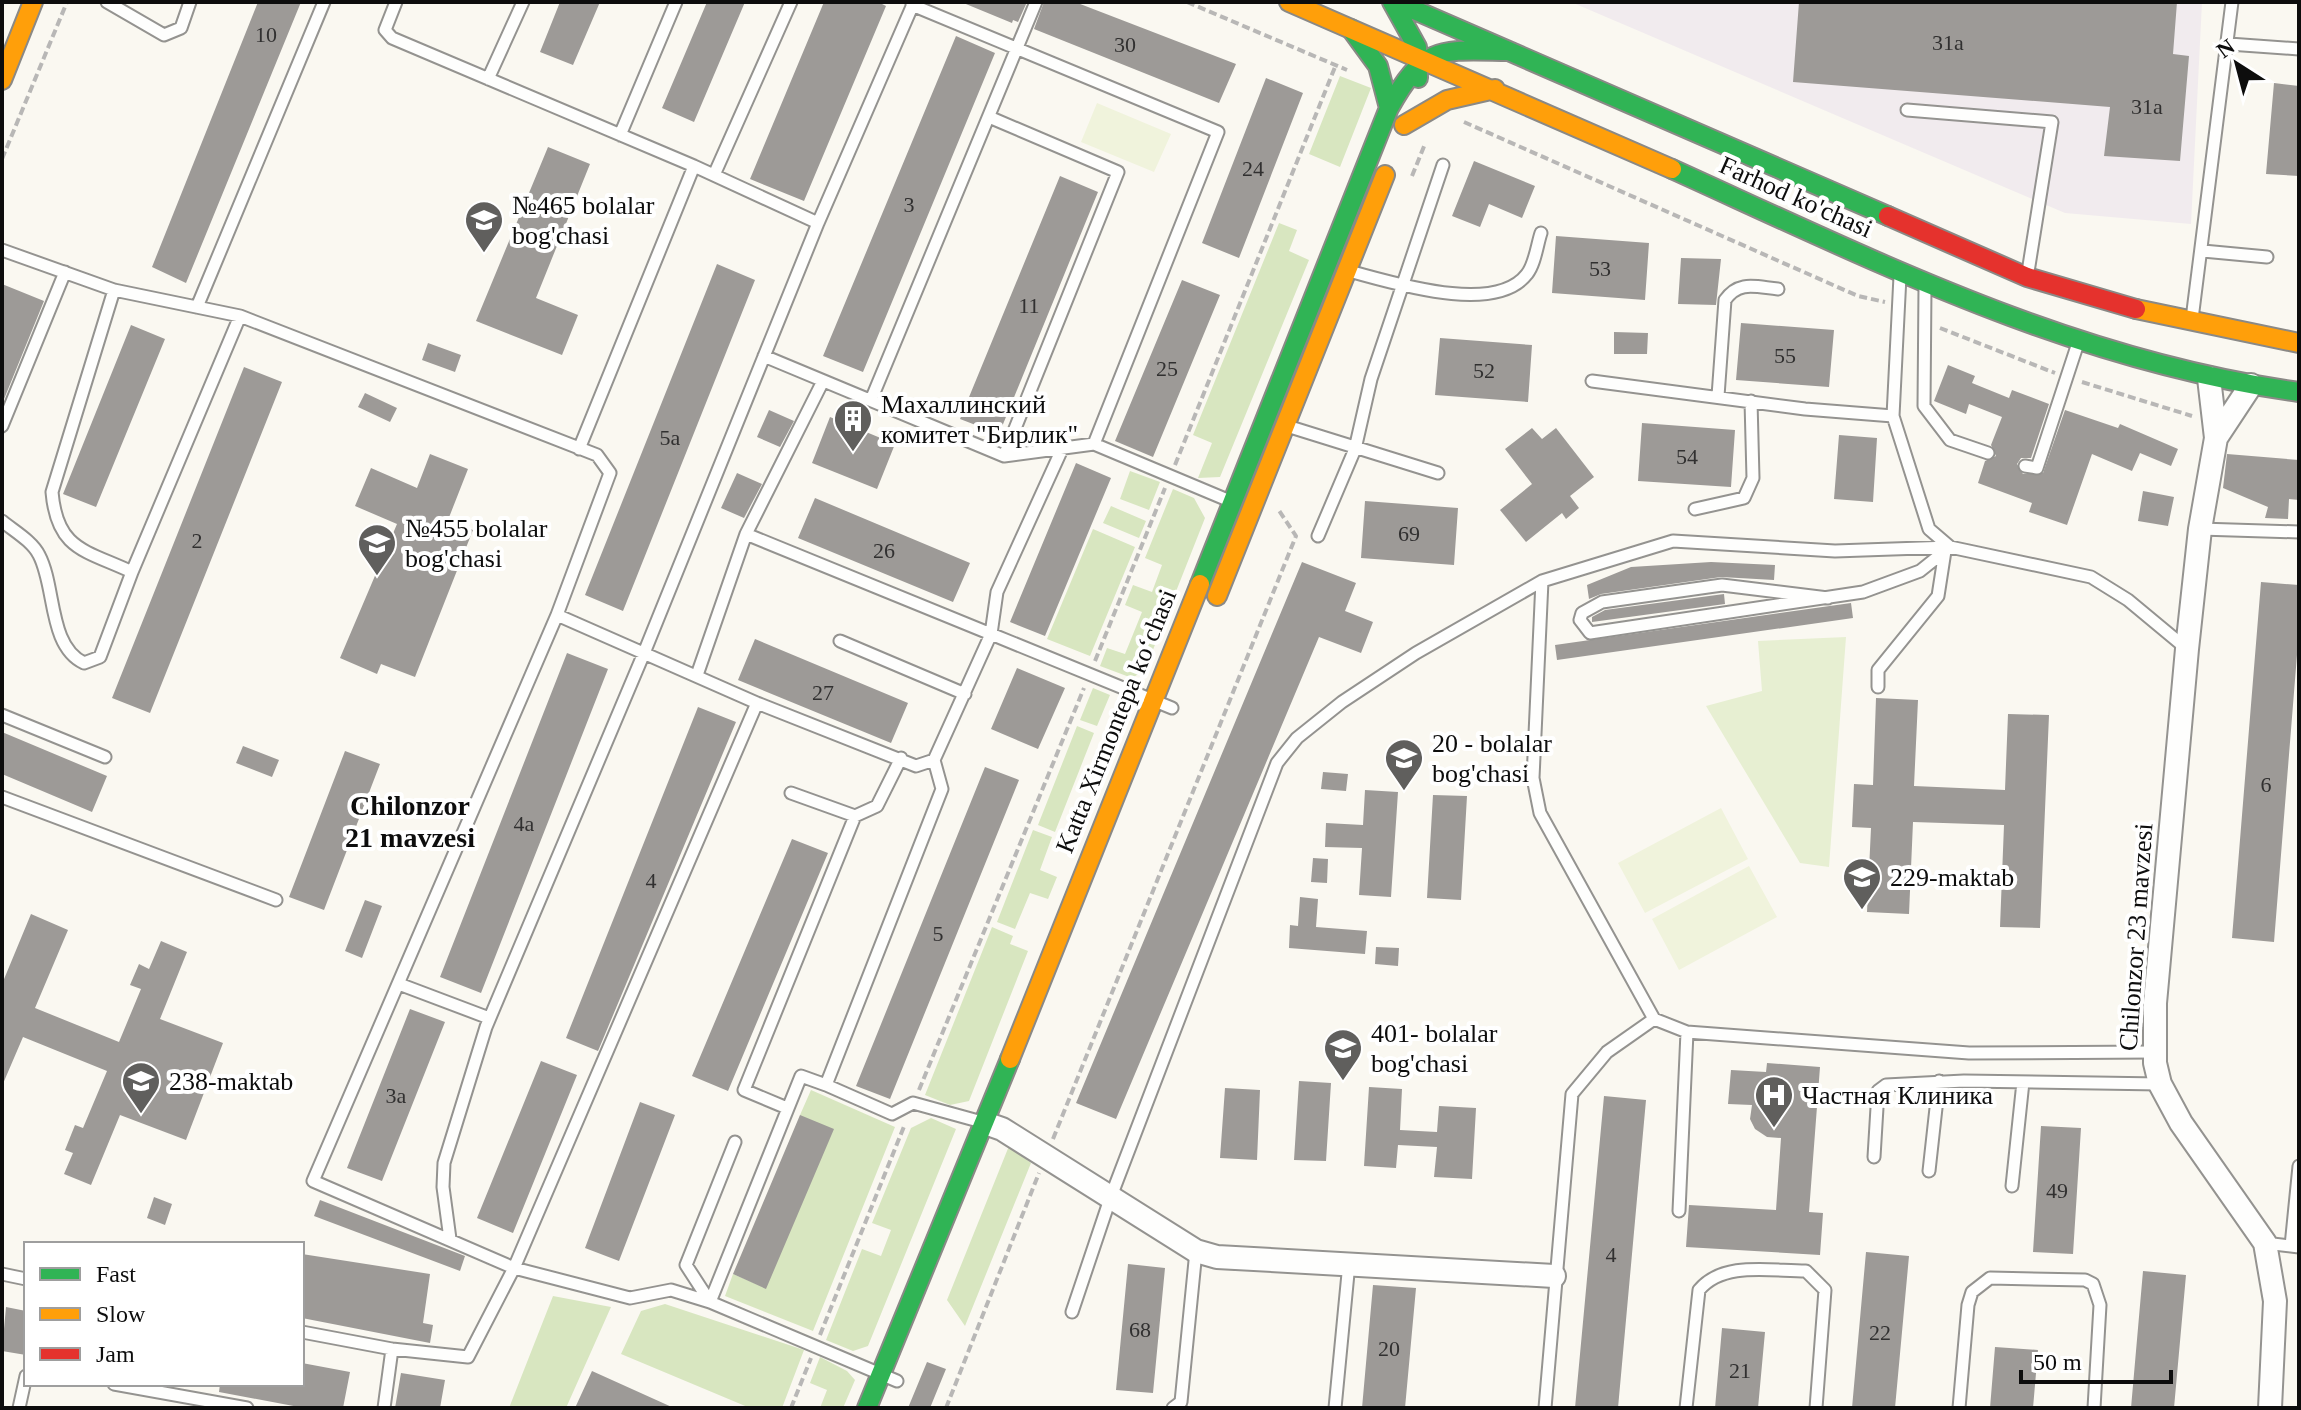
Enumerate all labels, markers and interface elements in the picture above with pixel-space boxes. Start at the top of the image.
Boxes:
house number: 10 [255,22,277,47]
north arrow [2197,24,2277,104]
house number: 31а [1932,30,1964,55]
house number: 30 [1114,32,1136,57]
text: N [2212,33,2239,63]
house number: 31а [2131,94,2163,119]
street label: Farhod ko'chasi [1715,150,1877,244]
house number: 24 [1242,156,1264,181]
place label: №465 bolalar bog'chasi [512,191,655,250]
house number: 3 [904,192,915,217]
school or university icon: №465 bolalar bog'chasi [463,199,505,254]
house number: 53 [1589,256,1611,281]
house number: 11 [1018,293,1040,318]
house number: 55 [1774,343,1796,368]
house number: 25 [1156,356,1178,381]
house number: 52 [1473,358,1495,383]
place label: Махаллинский комитет "Бирлик" [881,390,1078,449]
building icon: Махаллинский комитет "Бирлик" [832,398,874,453]
house number: 5а [660,425,681,450]
house number: 54 [1676,444,1698,469]
place label: №455 bolalar bog'chasi [405,514,548,573]
house number: 69 [1398,521,1420,546]
school or university icon: №455 bolalar bog'chasi [356,522,398,577]
house number: 2 [192,528,203,553]
house number: 26 [873,538,895,563]
street label: Katta Xirmontepa koʻchasi [1050,585,1182,857]
house number: 27 [812,680,834,705]
place label: 20 - bolalar bog'chasi [1432,729,1552,788]
school or university icon: 20 - bolalar bog'chasi [1383,737,1425,792]
house number: 6 [2261,772,2272,797]
district label: Chilonzor 21 mavzesi [345,790,475,853]
house number: 4а [514,811,535,836]
street label: Chilonzor 23 mavzesi [2114,822,2158,1052]
school or university icon: 229-maktab [1841,856,1883,911]
place label: 229-maktab [1890,863,2014,892]
house number: 4 [646,868,657,893]
house number: 5 [933,921,944,946]
place label: 401- bolalar bog'chasi [1371,1019,1498,1078]
school or university icon: 401- bolalar bog'chasi [1322,1027,1364,1082]
school or university icon: 238-maktab [120,1060,162,1115]
place label: 238-maktab [169,1067,293,1096]
hospital icon: Частная Клиника [1753,1074,1795,1129]
place label: Частная Клиника [1802,1081,1994,1110]
house number: 3а [386,1083,407,1108]
house number: 49 [2046,1178,2068,1203]
legend [24,1242,304,1386]
house number: 4 [1606,1242,1617,1267]
text: Fast [96,1261,136,1287]
text: Slow [96,1301,146,1327]
house number: 68 [1129,1317,1151,1342]
house number: 22 [1869,1320,1891,1345]
scale bar [2021,1334,2171,1384]
house number: 20 [1378,1336,1400,1361]
text: Jam [96,1341,135,1367]
text: 50 m [2033,1349,2082,1375]
house number: 21 [1729,1358,1751,1383]

